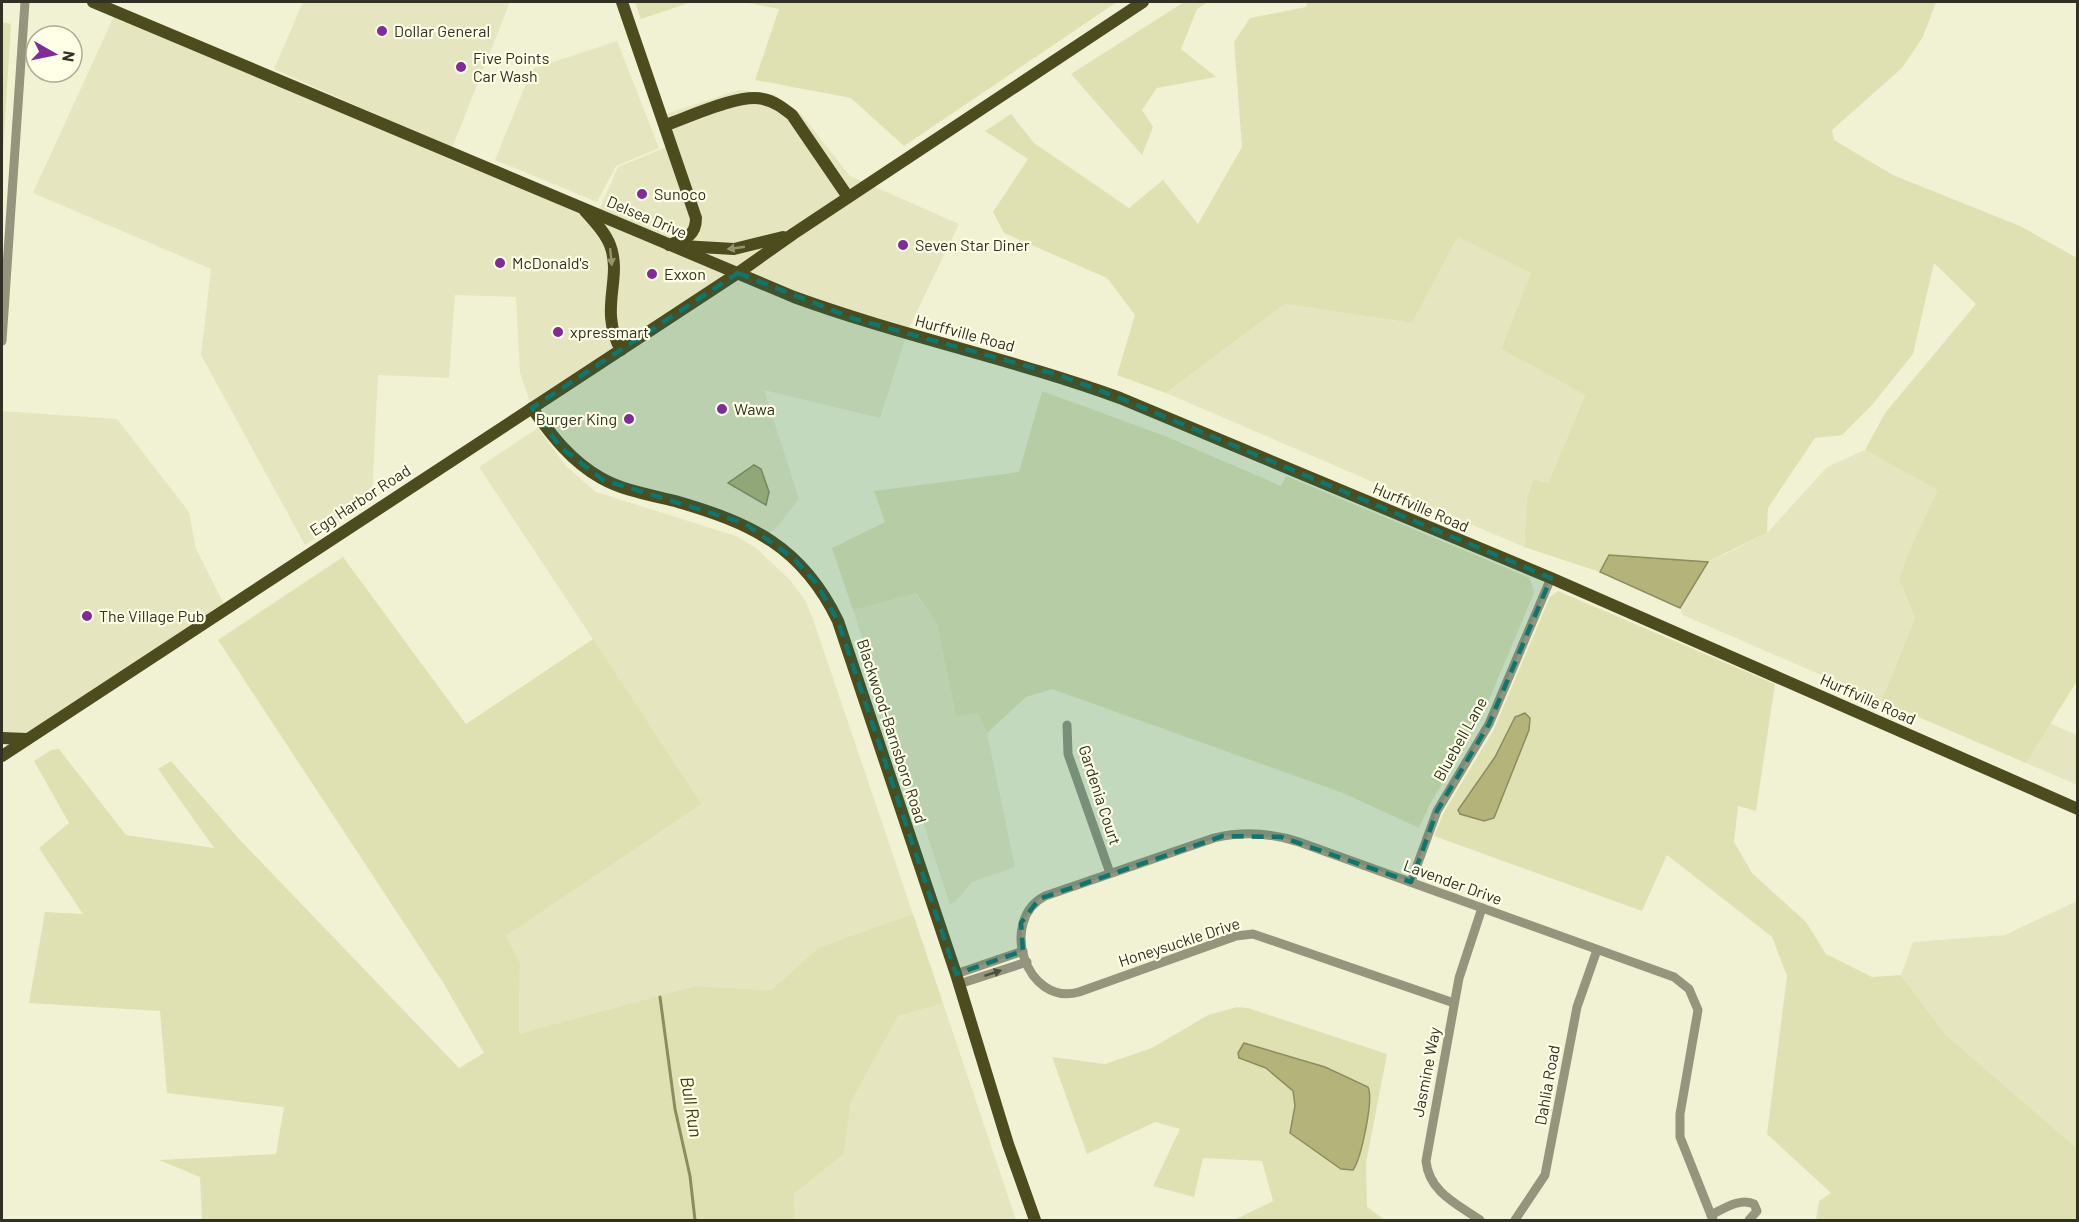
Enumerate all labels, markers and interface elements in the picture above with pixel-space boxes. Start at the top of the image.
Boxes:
place label: Dollar General [394,21,490,40]
north arrow [24,24,84,84]
marker: Dollar General [375,24,389,38]
place label: Five Points Car Wash [473,48,549,85]
text: N [59,50,80,63]
marker: Five Points Car Wash [454,60,468,74]
place label: Sunoco [654,184,706,203]
marker: Sunoco [635,187,649,201]
street label: Delsea Drive [604,191,690,242]
place label: Seven Star Diner [915,235,1030,254]
marker: Seven Star Diner [896,238,910,252]
one-way arrow [727,244,746,253]
one-way arrow [606,247,616,266]
place label: McDonald's [512,253,589,272]
marker: McDonald's [493,256,507,270]
place label: Exxon [664,264,706,283]
marker: Exxon [645,267,659,281]
street label: Hurffville Road [913,310,1017,355]
place label: xpressmart [570,322,649,341]
marker: xpressmart [551,325,565,339]
place label: Wawa [734,399,775,418]
marker: Wawa [715,402,729,416]
place label: Burger King [536,409,617,428]
marker: Burger King [622,412,636,426]
street label: Egg Harbor Road [306,460,414,539]
street label: Hurffville Road [1370,478,1472,535]
place label: The Village Pub [99,606,204,625]
marker: The Village Pub [80,609,94,623]
street label: Blackwood-Barnsboro Road [854,636,931,825]
street label: Hurffville Road [1817,669,1919,728]
street label: Bluebell Lane [1429,694,1490,784]
street label: Gardenia Court [1075,743,1126,847]
street label: Lavender Drive [1401,855,1505,908]
street label: Honeysuckle Drive [1116,913,1242,970]
one-way arrow [984,968,1002,977]
street label: Jasmine Way [1407,1025,1444,1119]
street label: Dahlia Road [1530,1043,1563,1127]
water label: Bull Run [676,1075,708,1139]

